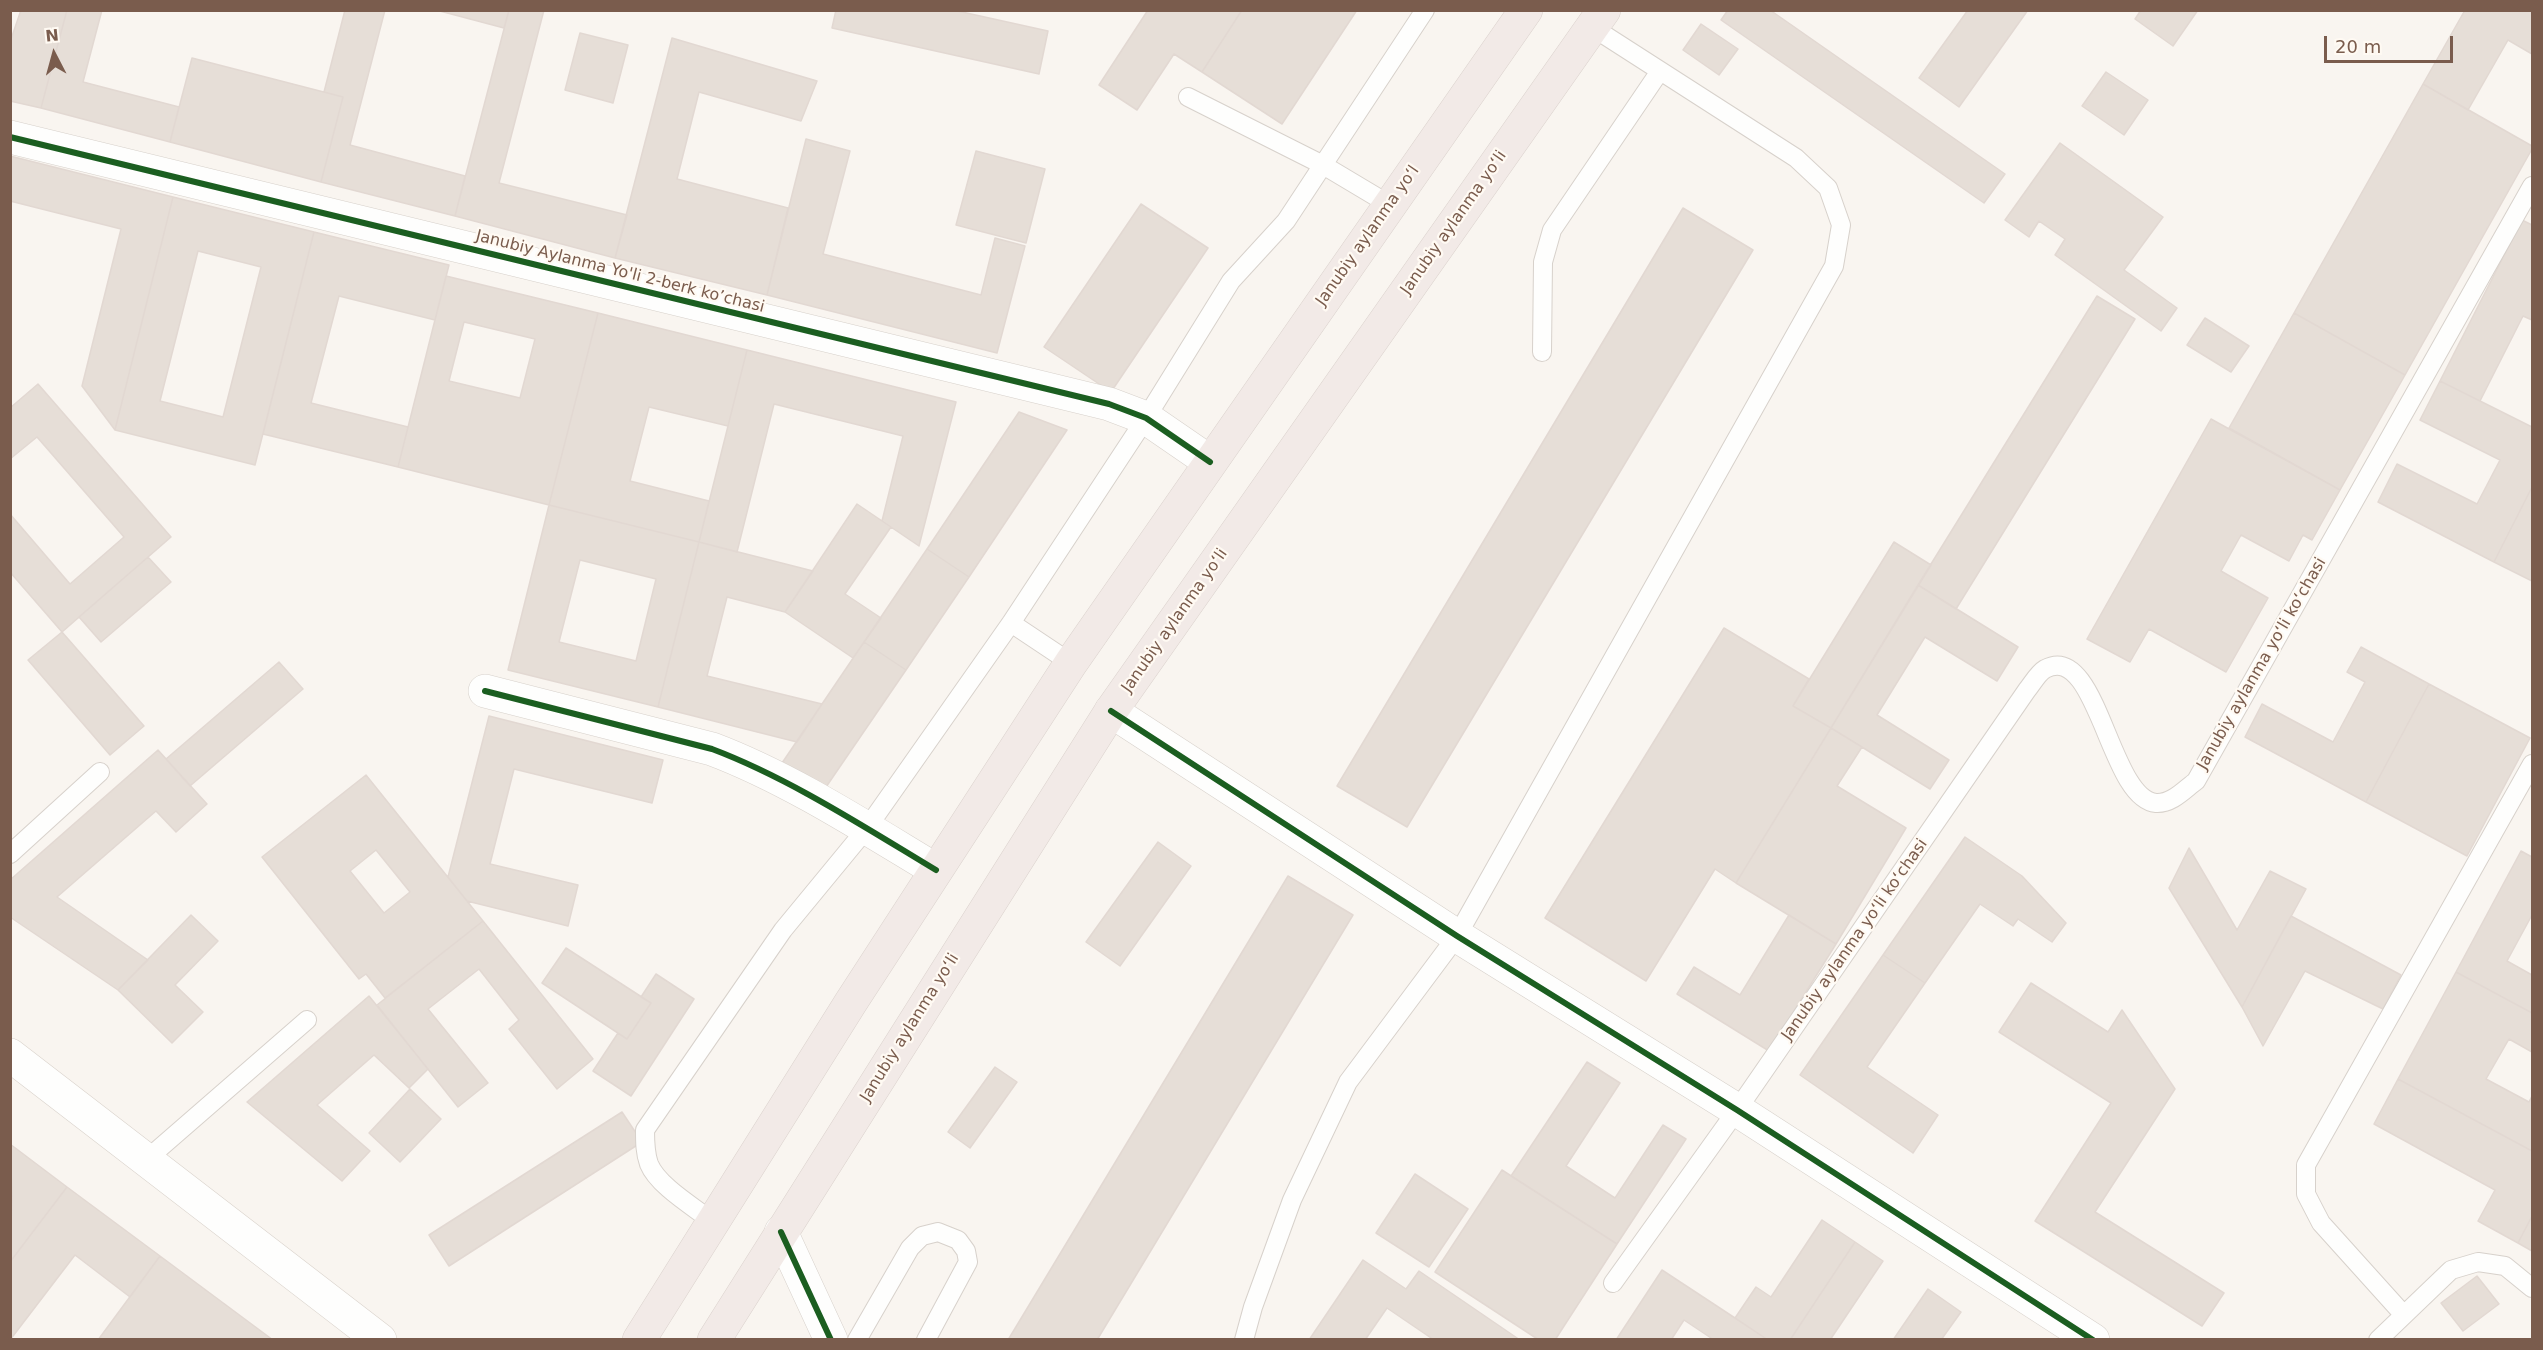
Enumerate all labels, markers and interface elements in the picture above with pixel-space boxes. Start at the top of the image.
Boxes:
north arrow [24,24,84,84]
scale bar [2327,24,2456,62]
text: N [44,25,60,46]
text: 20 m [2335,36,2381,57]
street label: Janubiy aylanma yoʻli [1397,147,1511,299]
street label: Janubiy aylanma yoʻl [1312,162,1424,310]
street label: Janubiy Аylanma Yo'li 2-berk koʼchasi [474,227,766,317]
street label: Janubiy aylanma yoʻli [1118,545,1232,697]
street label: Janubiy aylanma yoʻli koʻchasi [2193,555,2331,773]
street label: Janubiy aylanma yoʻli koʻchasi [1778,836,1932,1044]
street label: Janubiy aylanma yoʻli [856,950,964,1106]

